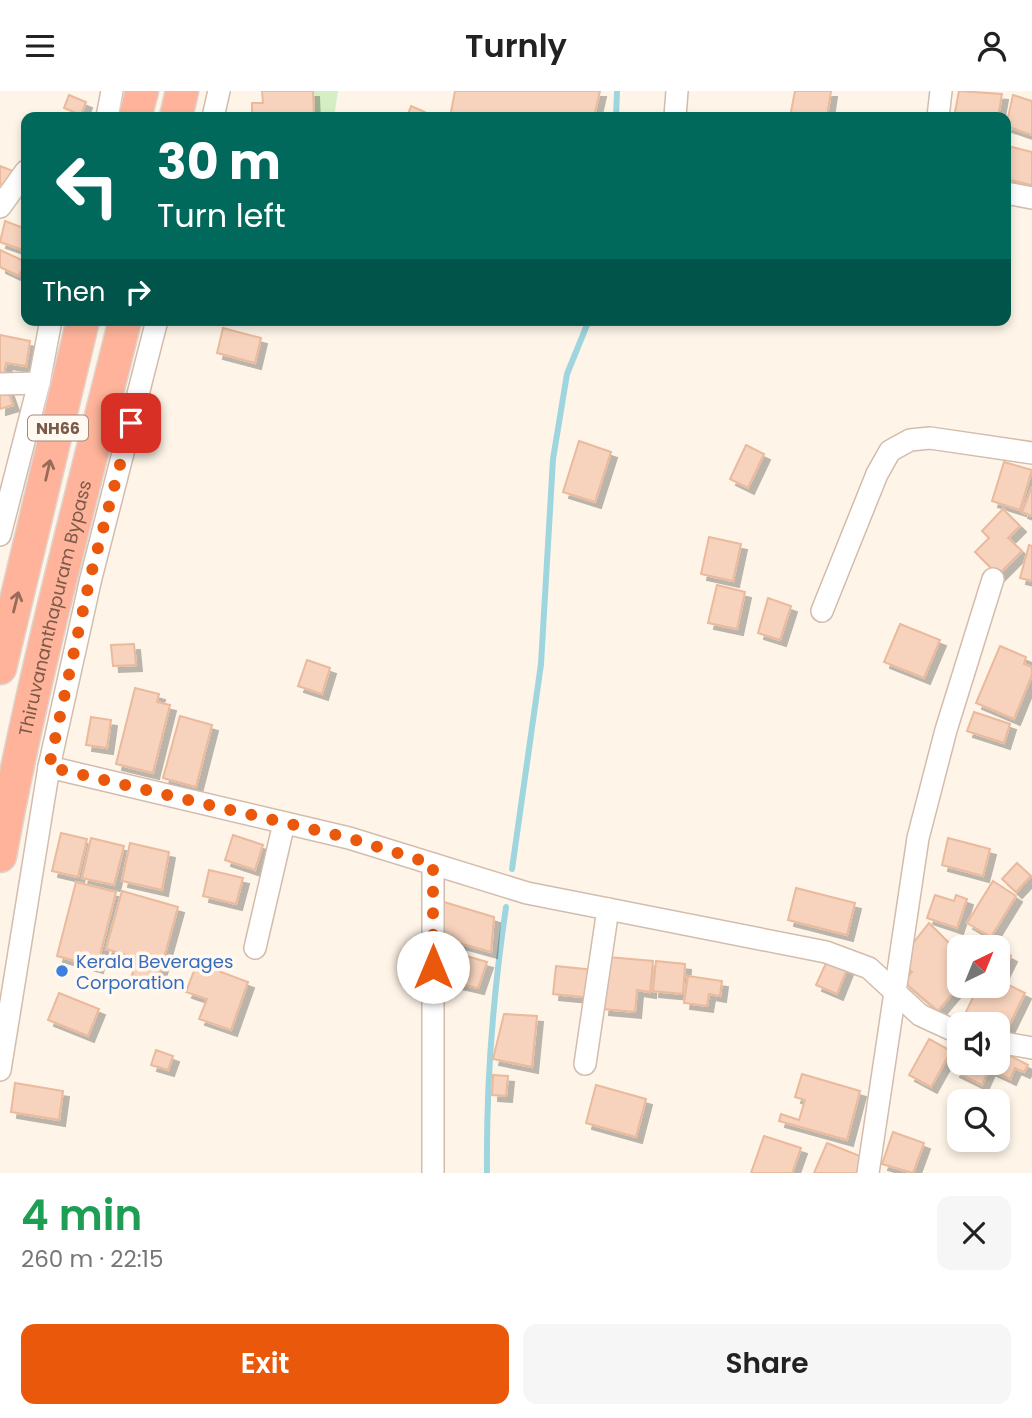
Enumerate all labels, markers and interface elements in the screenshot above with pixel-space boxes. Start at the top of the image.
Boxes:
text: Turnly [465,23,567,68]
icon: menu [21,27,59,65]
icon: person [973,27,1011,65]
text: 30 m [157,128,281,196]
icon: left [42,140,133,231]
text: Turn left [157,193,286,238]
icon: right [119,273,157,311]
text: Then [42,274,105,310]
pin [101,393,161,453]
icon: arrive [112,404,150,442]
road number: NH66 [28,415,88,441]
one-way arrow [42,459,55,482]
street label: Thiruvananthapuram Bypass [12,477,97,738]
one-way arrow [10,591,23,614]
position arrow [396,930,470,1004]
north arrow [947,935,1010,997]
map controls [947,935,1010,1152]
place label: Kerala Beverages Corporation [76,949,233,995]
marker: Kerala Beverages Corporation [54,963,70,979]
button: sound [947,1012,1010,1075]
button: search [947,1089,1010,1152]
text: 4 min [21,1186,142,1245]
button: close [937,1196,1011,1270]
text: 260 m · 22:15 [21,1243,163,1275]
button: Exit [21,1324,509,1404]
button: Share [523,1324,1011,1404]

